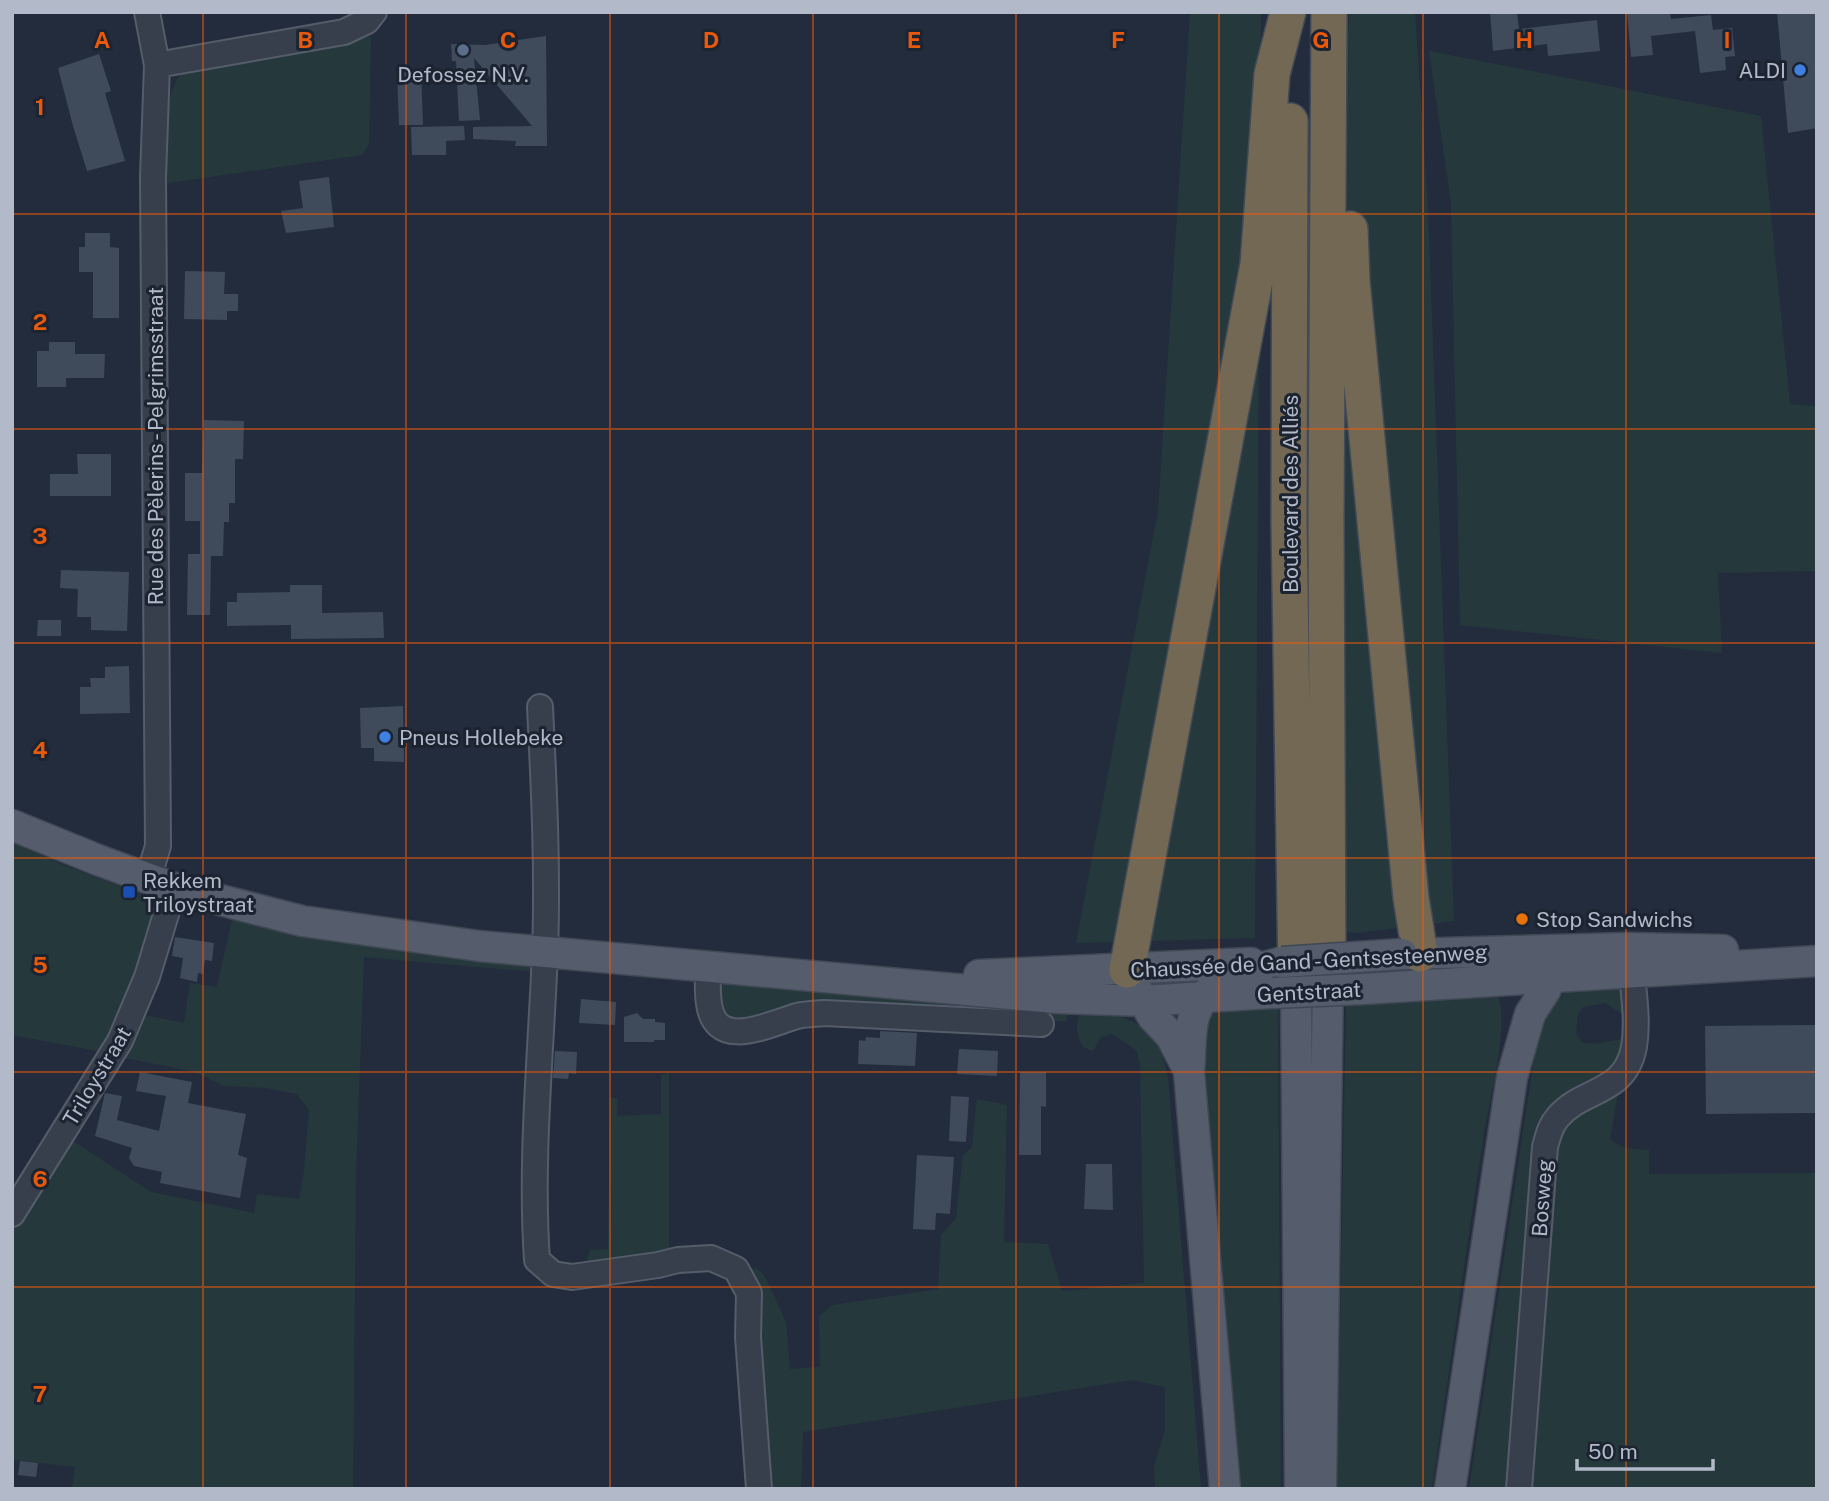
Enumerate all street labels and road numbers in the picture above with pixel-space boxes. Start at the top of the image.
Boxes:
street label: Rue des Pèlerins - Pelgrimsstraat [143,287,168,605]
street label: Boulevard des Alliés [1278,395,1303,593]
street label: Chaussée de Gand - Gentsesteenweg [1130,939,1488,983]
street label: Gentstraat [1256,977,1362,1007]
street label: Triloystraat [58,1022,136,1130]
street label: Bosweg [1527,1158,1557,1238]

